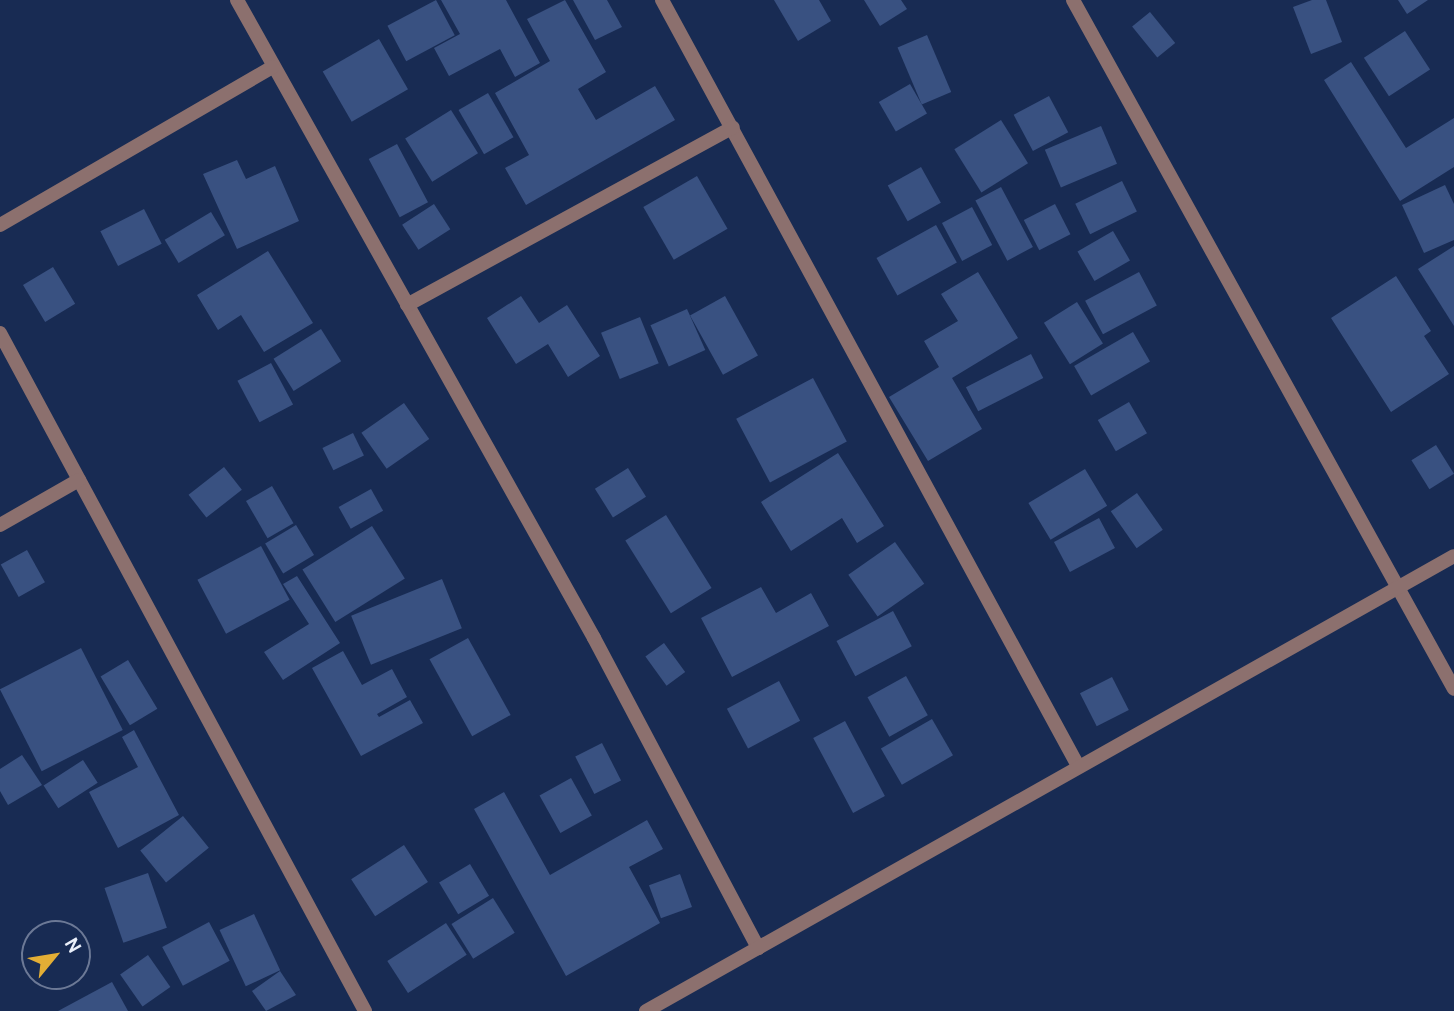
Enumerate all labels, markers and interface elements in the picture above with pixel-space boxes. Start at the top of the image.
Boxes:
north arrow [21,920,91,990]
text: N [60,934,86,957]

